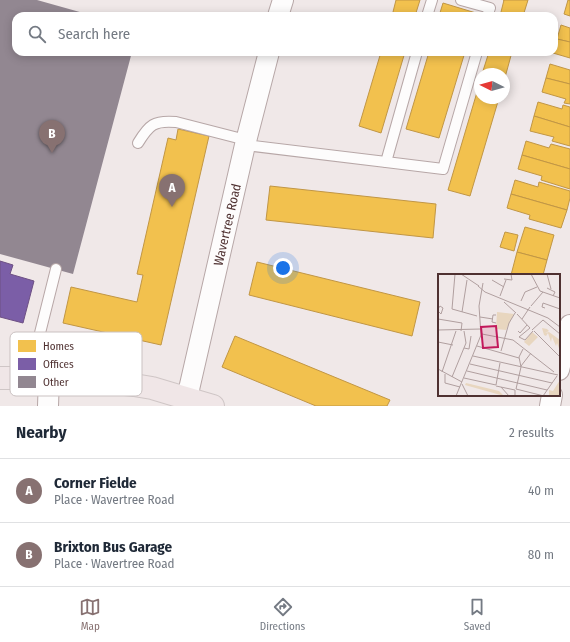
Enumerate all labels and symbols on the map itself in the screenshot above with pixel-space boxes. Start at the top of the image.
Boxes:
north arrow [474,68,510,104]
pin: B [39,120,65,153]
pin: A [159,174,185,207]
street label: Wavertree Road [211,182,244,267]
your location [273,258,293,278]
inset map [438,274,560,396]
legend [10,332,142,396]
text: Homes [43,340,74,353]
text: Offices [43,358,74,371]
text: Other [43,376,69,389]

